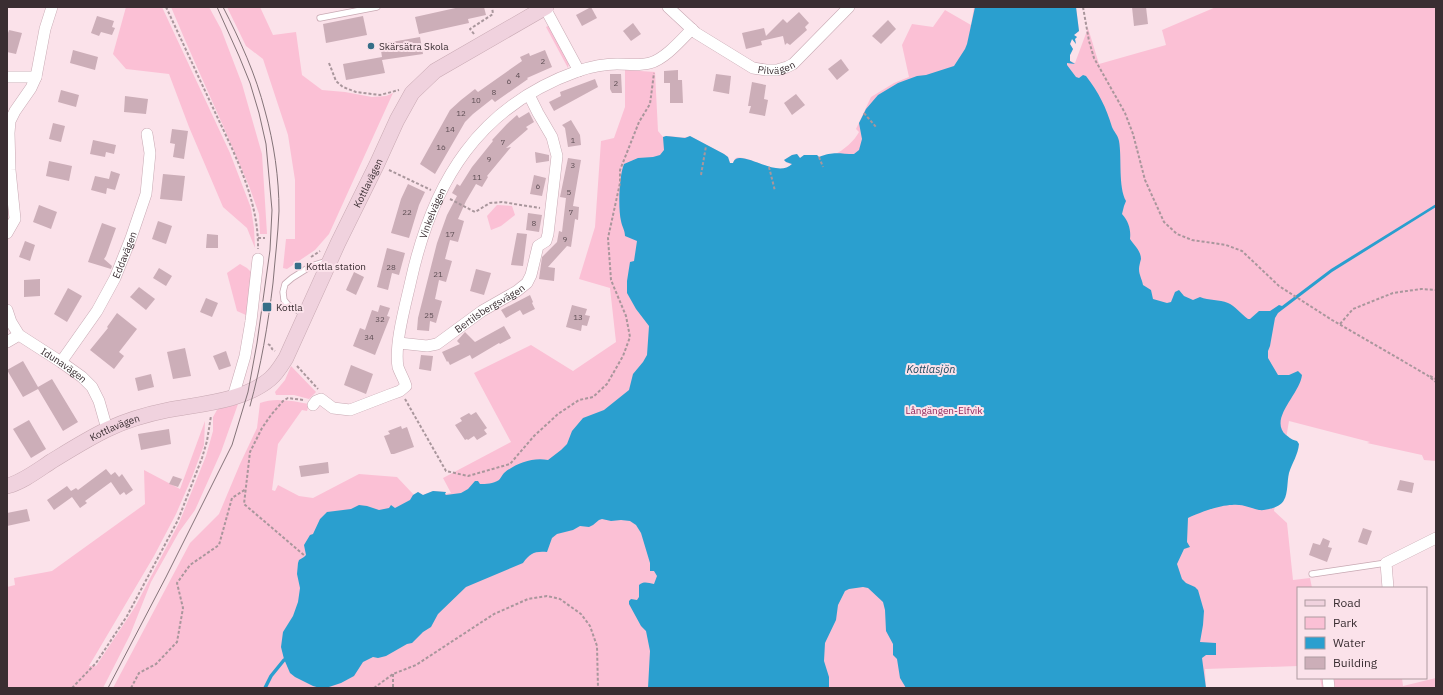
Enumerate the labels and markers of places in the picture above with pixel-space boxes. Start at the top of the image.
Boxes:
place label: Skärsätra Skola [379,40,449,53]
marker: Skärsätra Skola [366,41,376,51]
place label: Kottla station [306,260,366,273]
marker: Kottla station [293,261,303,271]
marker: Kottla [261,301,273,313]
place label: Kottla [276,301,303,314]

